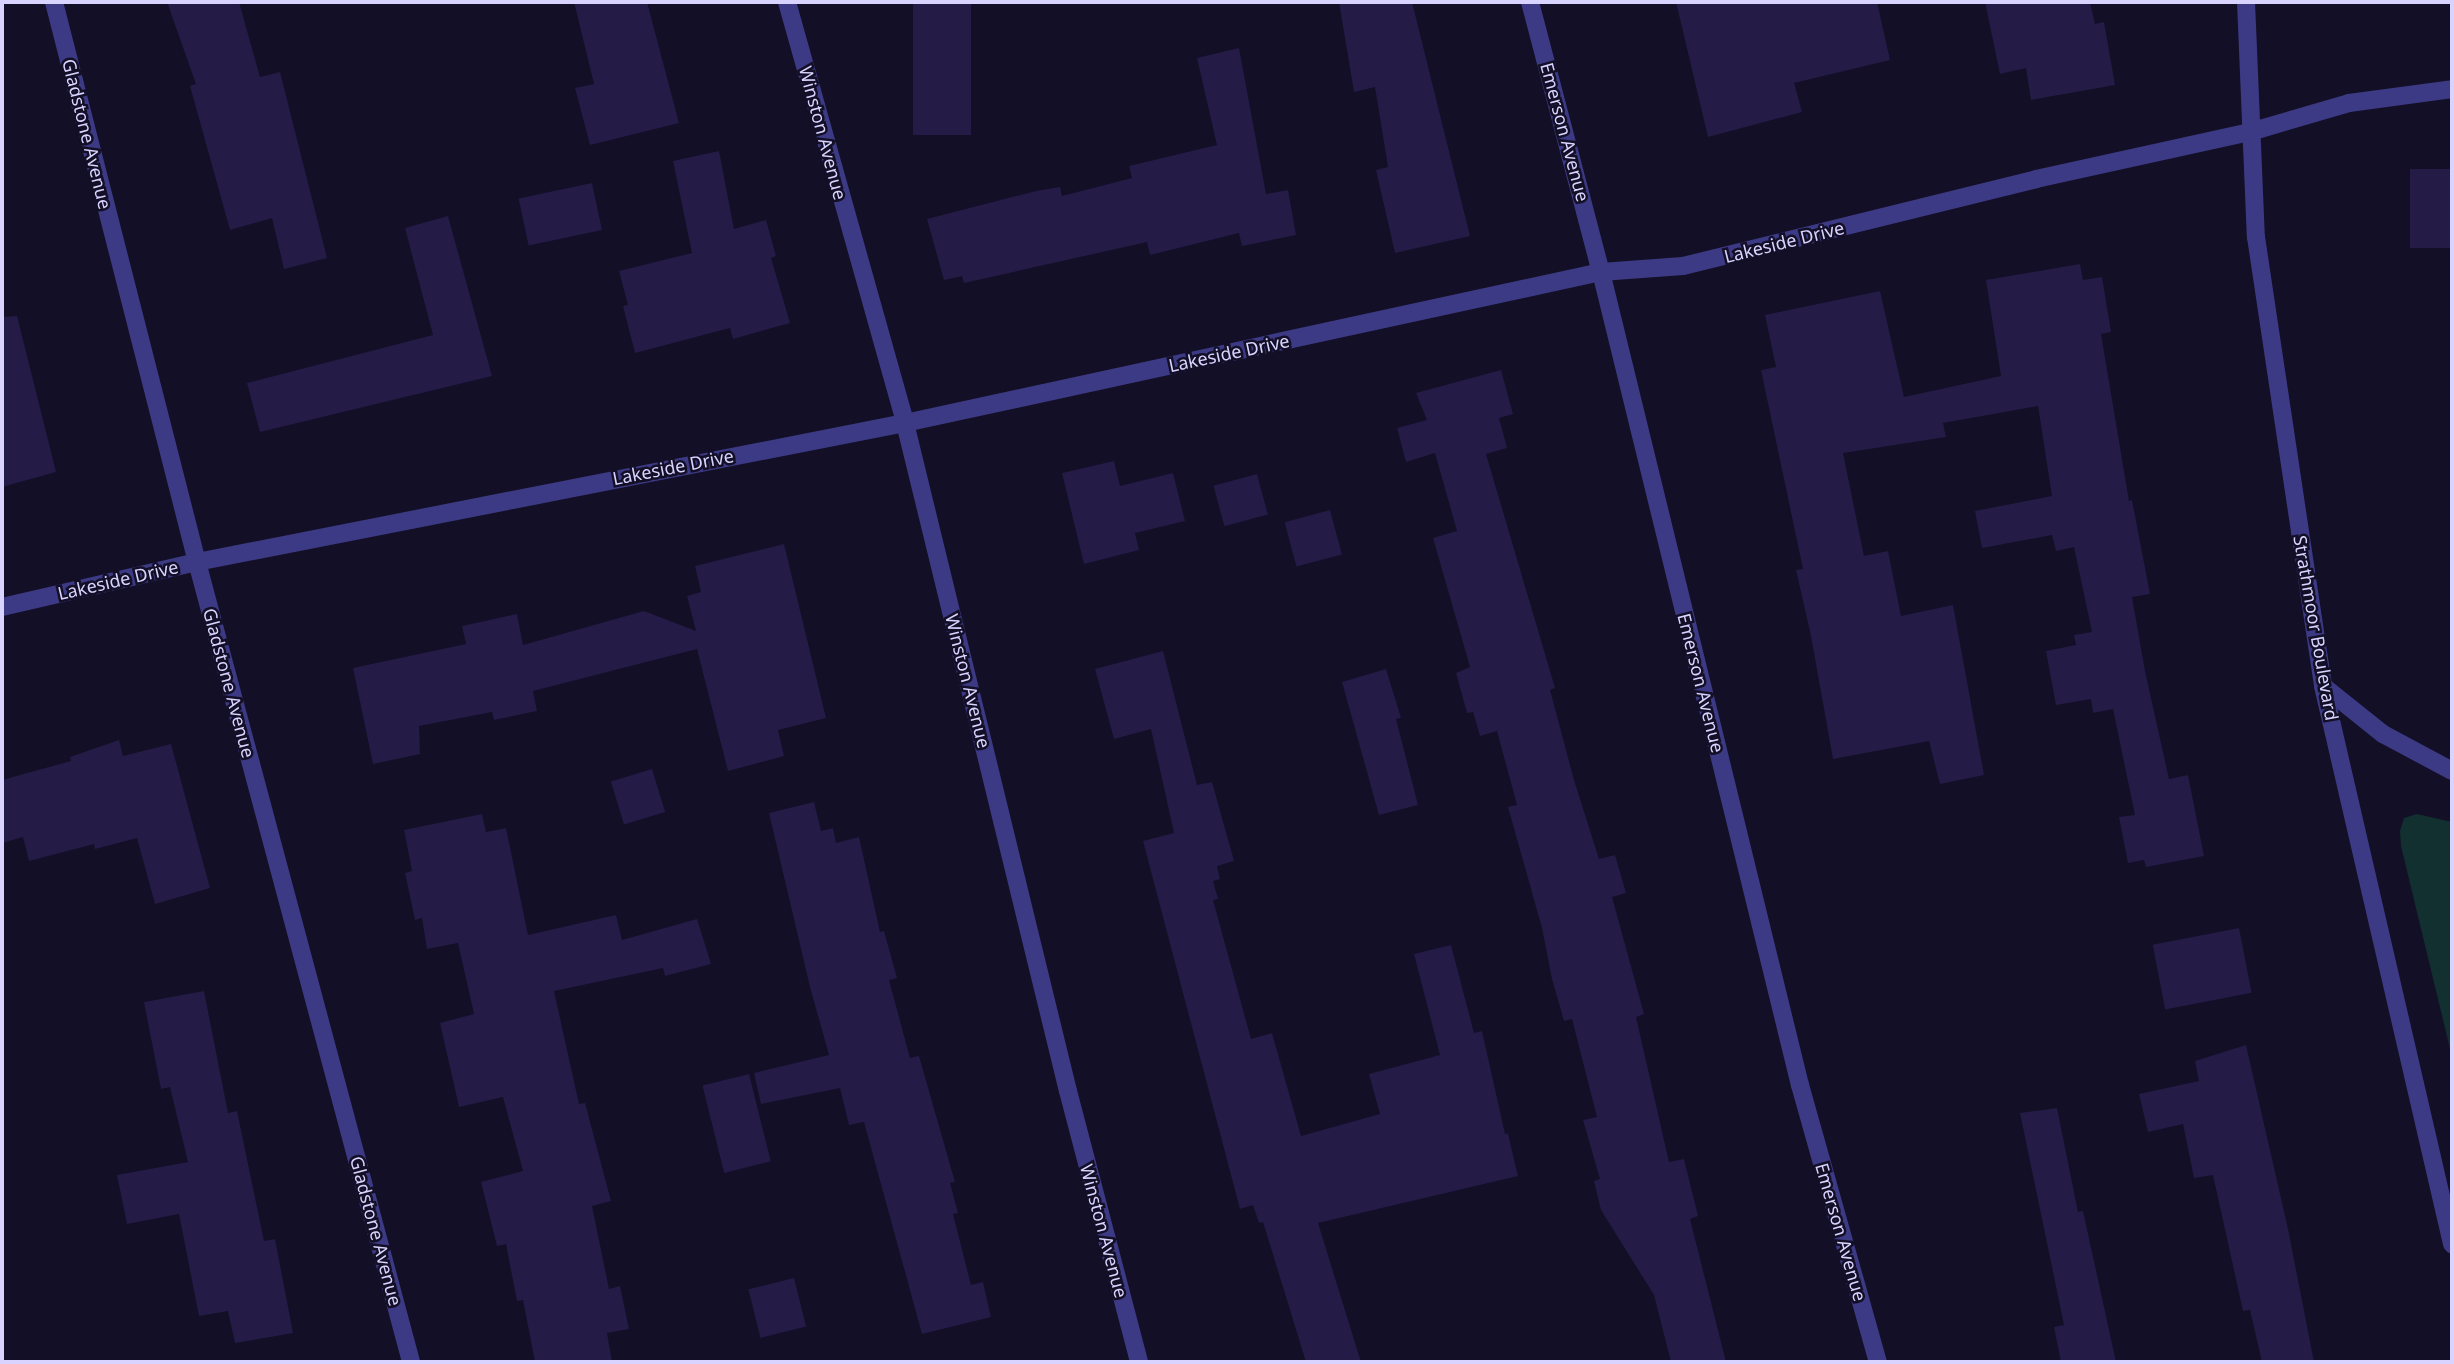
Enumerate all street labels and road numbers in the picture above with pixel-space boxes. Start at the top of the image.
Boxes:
street label: Gladstone Avenue [58,57,116,211]
street label: Emerson Avenue [1536,60,1594,204]
street label: Winston Avenue [795,64,851,202]
street label: Lakeside Drive [1722,217,1846,267]
street label: Lakeside Drive [1167,330,1291,376]
street label: Lakeside Drive [611,445,735,489]
street label: Strathmoor Boulevard [2289,534,2343,722]
street label: Lakeside Drive [56,556,180,604]
street label: Gladstone Avenue [199,606,259,760]
street label: Emerson Avenue [1673,611,1729,755]
street label: Winston Avenue [941,612,995,750]
street label: Gladstone Avenue [346,1154,406,1308]
street label: Emerson Avenue [1811,1160,1871,1304]
street label: Winston Avenue [1076,1162,1132,1300]

